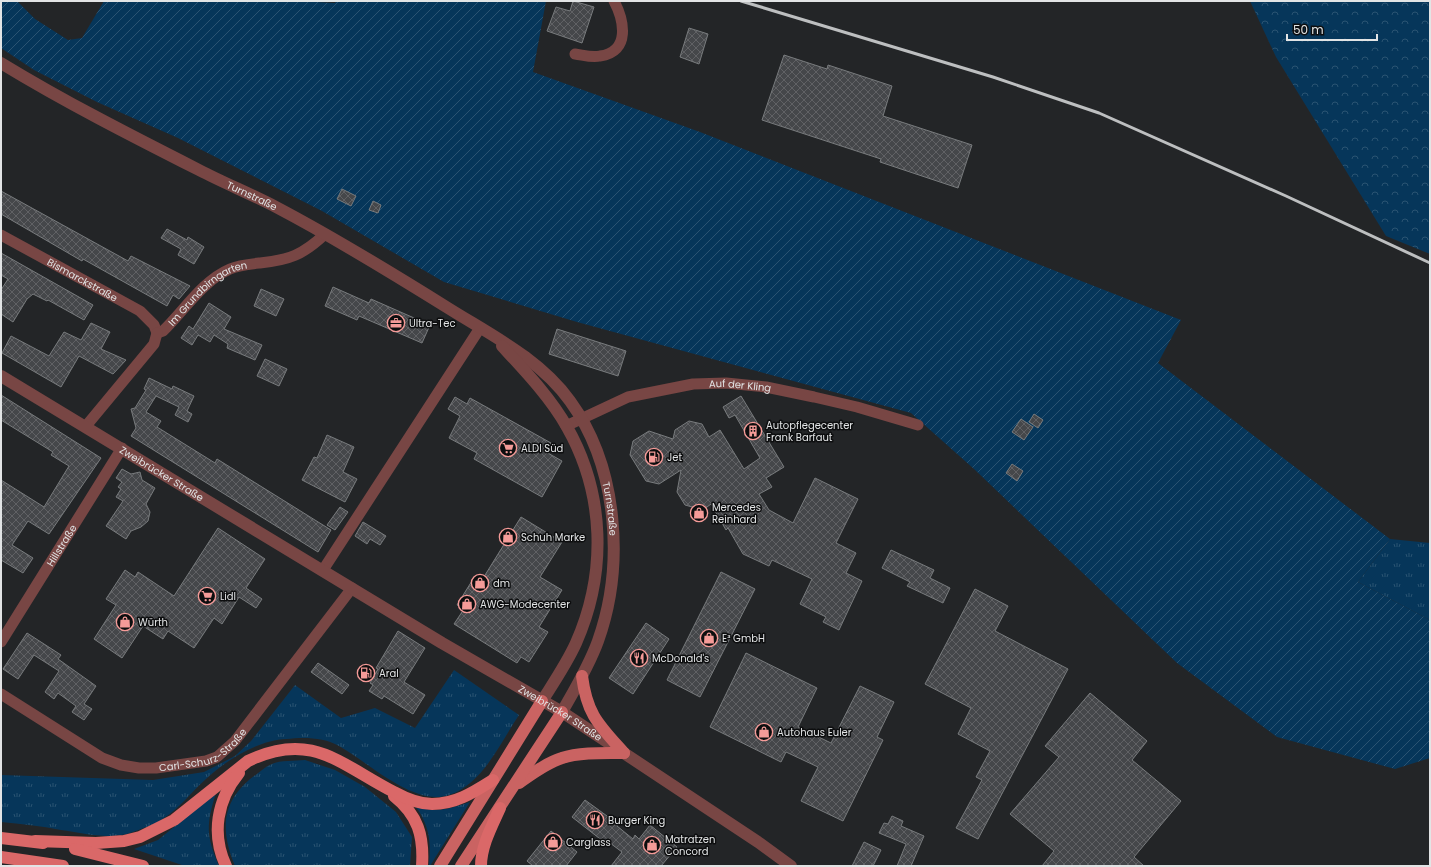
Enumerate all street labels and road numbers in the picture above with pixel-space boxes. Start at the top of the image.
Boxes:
street label: Turnstraße [224,177,280,214]
street label: Bismarckstraße [45,254,121,305]
street label: Im Grundbirngarten [164,257,248,329]
street label: Auf der Kling [709,375,773,395]
street label: Zweibrücker Straße [117,442,207,505]
street label: Turnstraße [599,480,621,536]
street label: Hillstraße [43,521,80,569]
street label: Zweibrücker Straße [516,681,605,744]
street label: Carl-Schurz-Straße [158,725,250,775]

